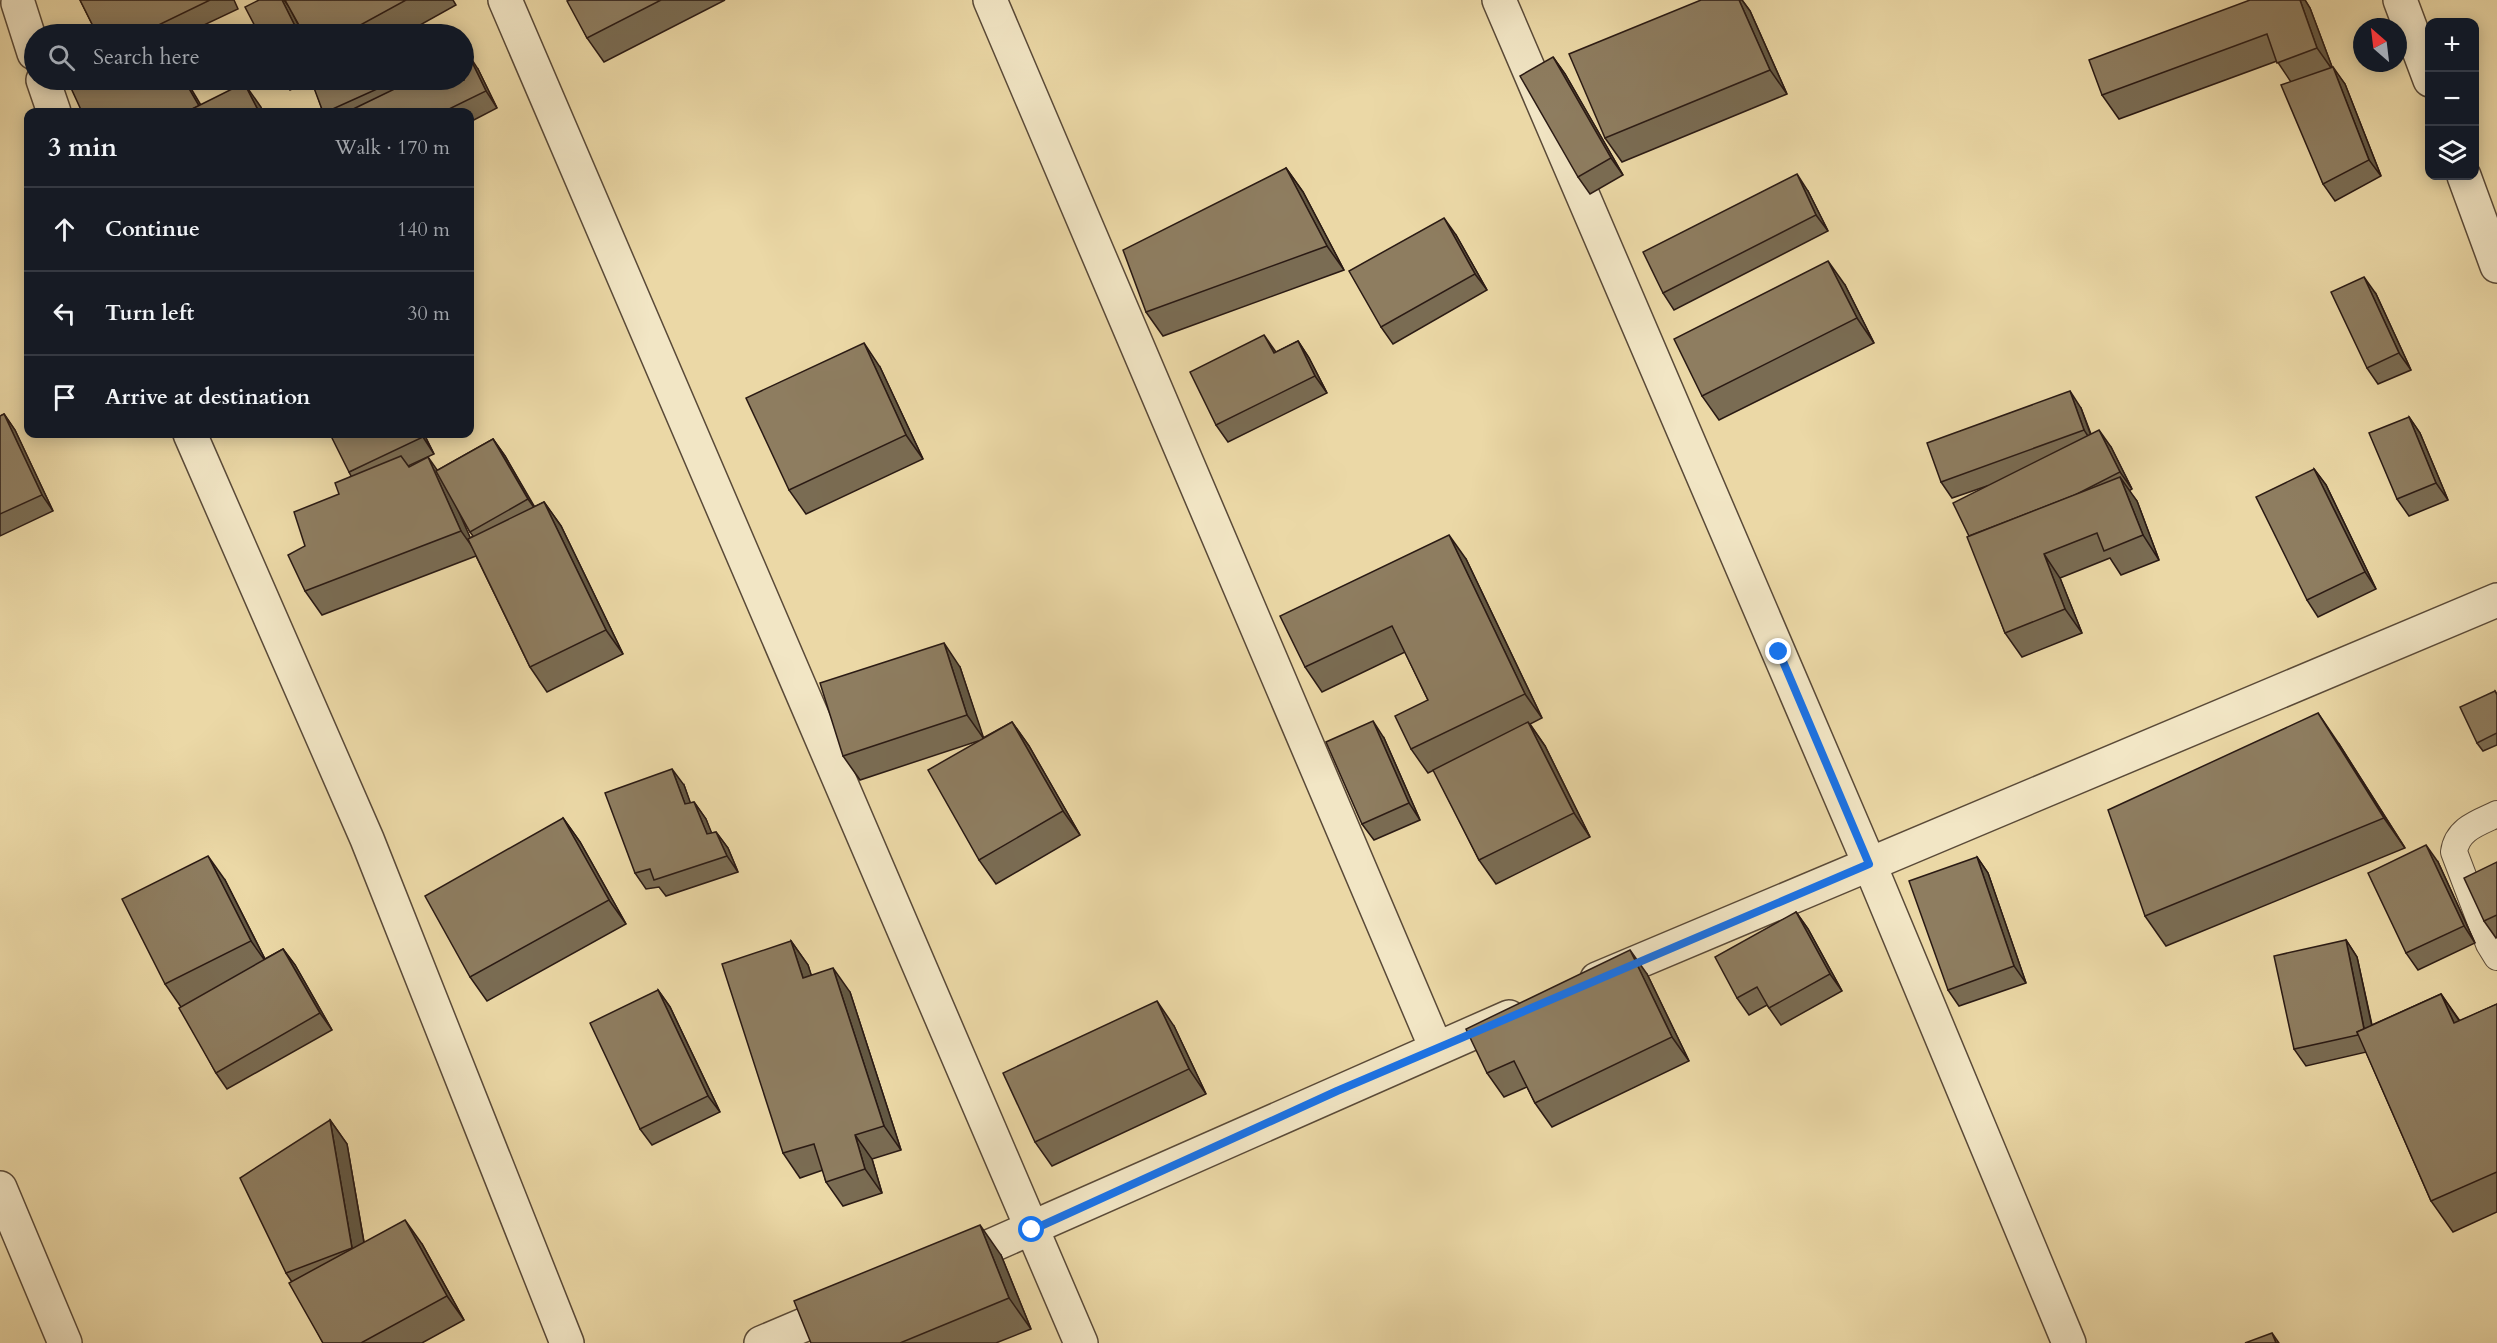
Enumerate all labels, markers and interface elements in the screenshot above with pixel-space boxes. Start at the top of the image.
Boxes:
north arrow [2353,18,2407,72]
map controls [2425,18,2479,180]
button: + [2425,18,2479,72]
search box [24,24,474,90]
icon: search [45,41,78,74]
text: Search here [93,42,200,72]
button: − [2425,72,2479,126]
button: layers [2425,126,2479,180]
text: 3 min [48,130,117,165]
text: Walk · 170 m [335,134,450,161]
icon: ahead [48,213,81,246]
text: Continue [105,214,200,244]
text: 140 m [397,216,450,243]
icon: left [48,297,81,330]
text: Turn left [105,298,194,328]
text: 30 m [407,300,450,327]
icon: arrive [48,381,81,414]
text: Arrive at destination [105,382,310,412]
route end [1765,638,1791,664]
route start [1018,1216,1044,1242]

